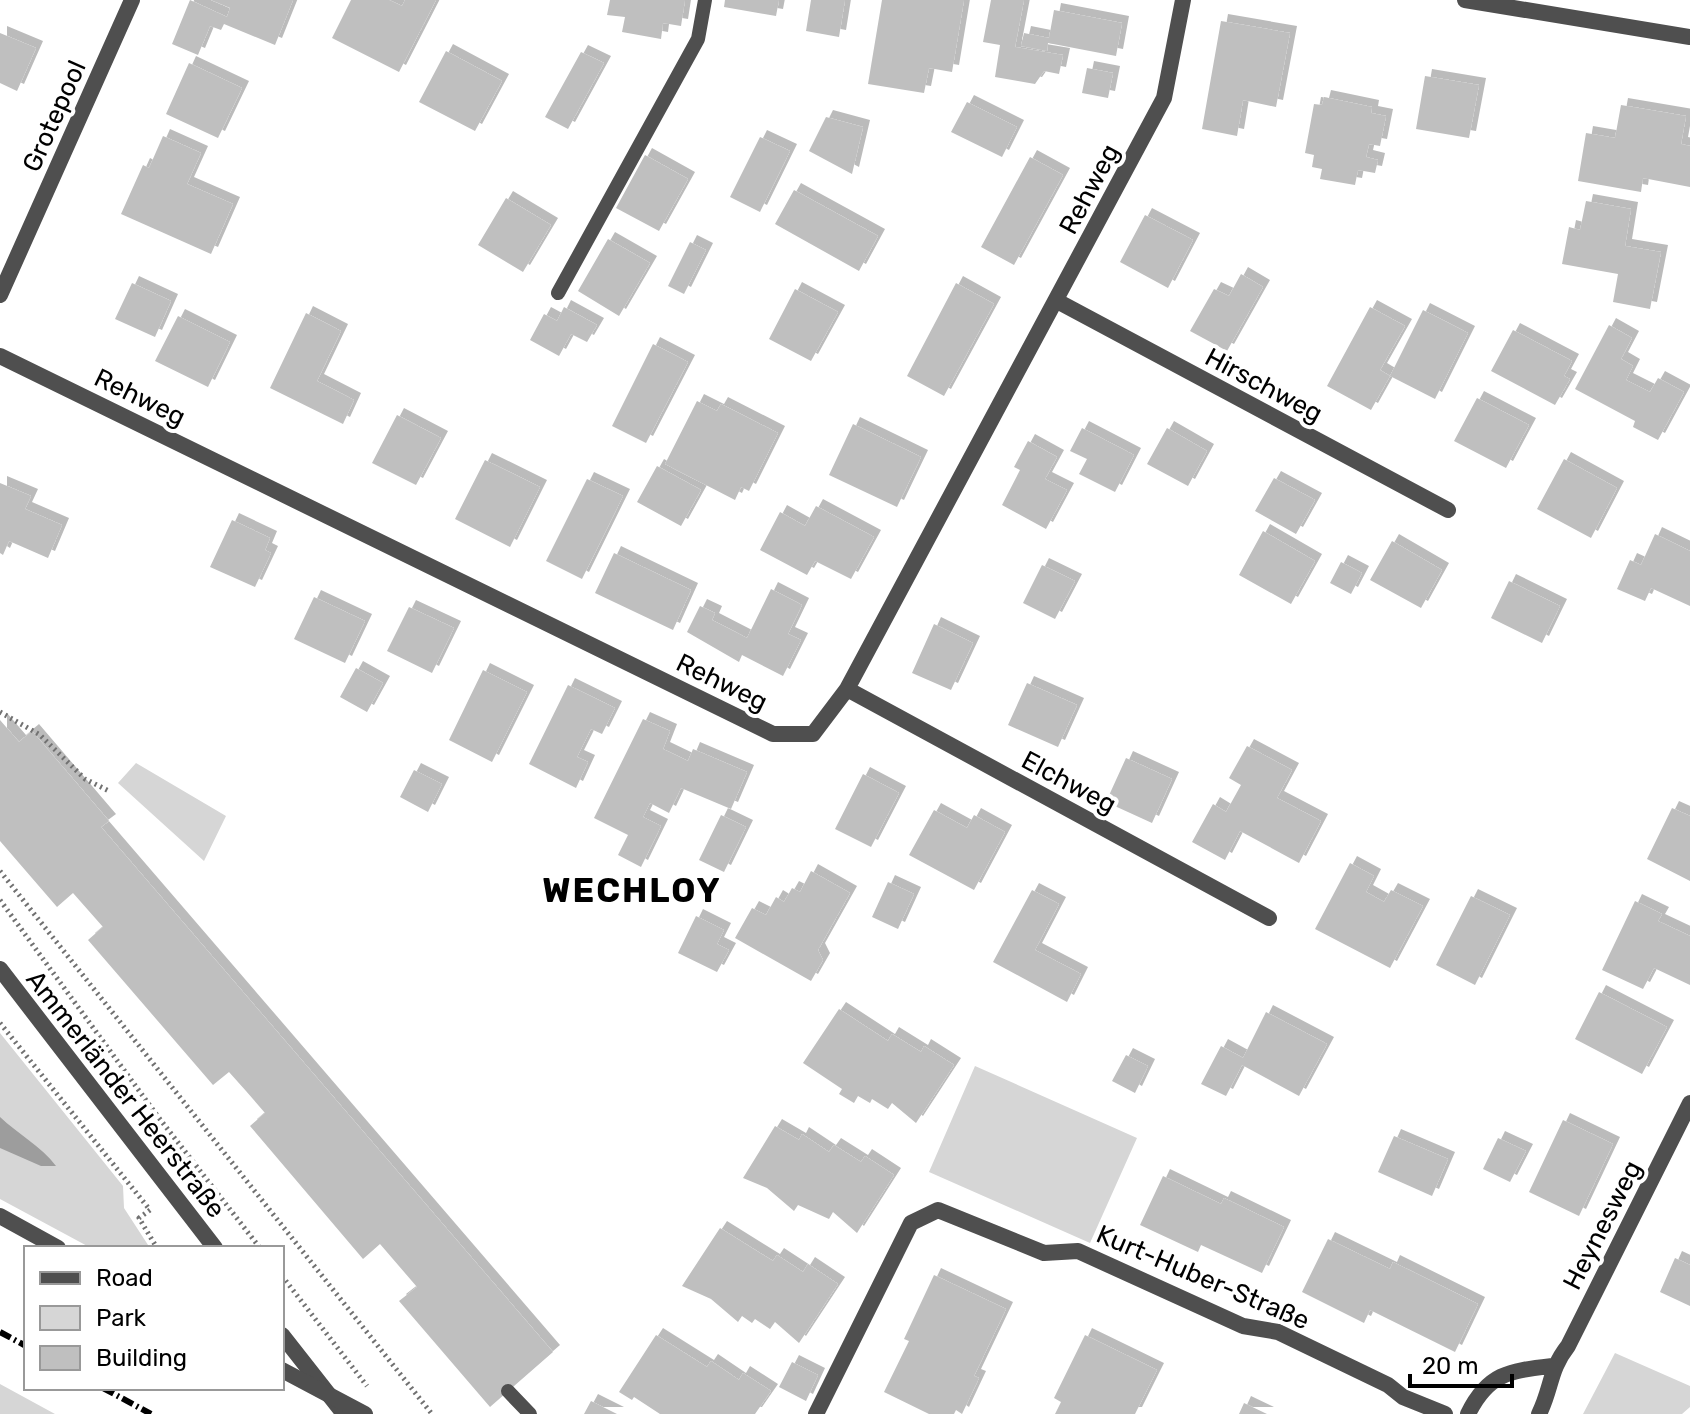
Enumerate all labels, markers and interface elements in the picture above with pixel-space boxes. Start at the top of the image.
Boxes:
street label: Grotepool [16,56,93,177]
street label: Rehweg [1053,139,1126,240]
street label: Hirschweg [1200,342,1328,429]
street label: Rehweg [89,362,190,433]
street label: Rehweg [671,647,772,718]
street label: Elchweg [1016,745,1121,820]
district label: WECHLOY [542,870,722,911]
street label: Ammerländer Heerstraße [19,965,232,1224]
street label: Heynesweg [1557,1155,1648,1295]
street label: Kurt-Huber-Straße [1092,1219,1314,1336]
legend [24,1246,284,1390]
text: Road [96,1264,153,1292]
text: Park [96,1304,147,1332]
scale bar [1410,1338,1512,1388]
text: Building [96,1344,187,1372]
text: 20 m [1422,1352,1479,1380]

